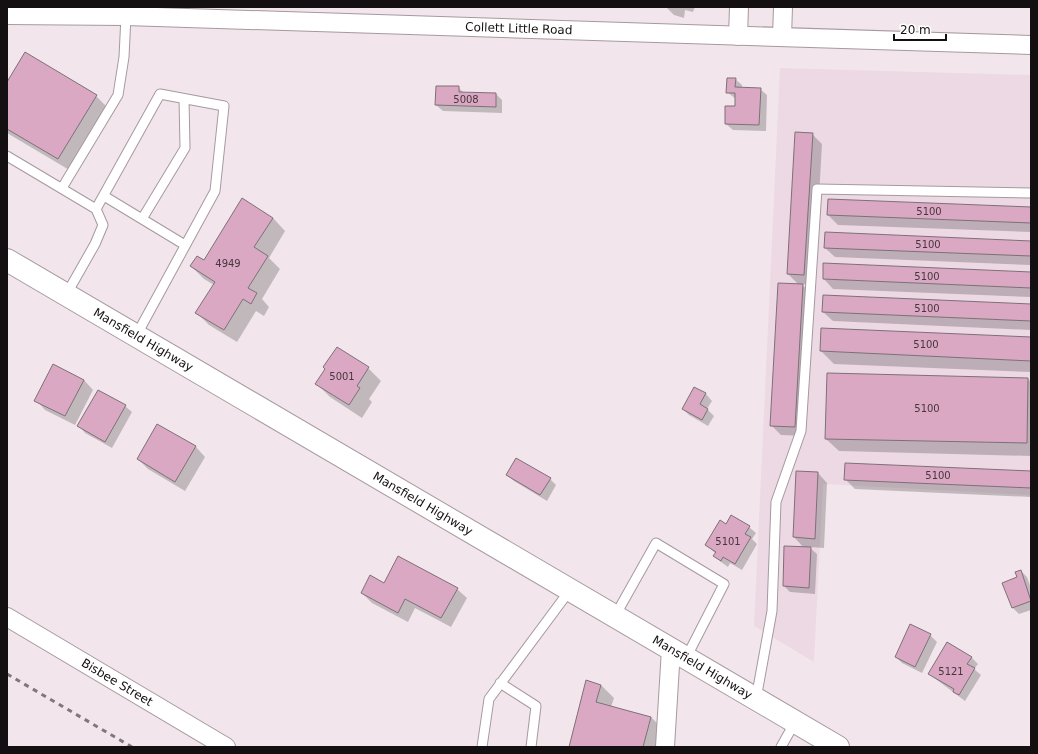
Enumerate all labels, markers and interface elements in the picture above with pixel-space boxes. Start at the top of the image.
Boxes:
scale bar [894,16,946,42]
street label: Collett Little Road [465,20,573,37]
text: 20 m [900,23,931,37]
house number: 5008 [453,94,479,105]
house number: 5100 [916,206,942,217]
house number: 5100 [915,239,941,250]
house number: 4949 [215,258,241,269]
house number: 5100 [914,271,940,282]
house number: 5100 [914,303,940,314]
street label: Mansfield Highway [91,305,196,375]
house number: 5100 [913,339,939,350]
house number: 5001 [329,371,355,382]
house number: 5100 [914,403,940,414]
street label: Mansfield Highway [370,469,475,538]
house number: 5100 [925,470,951,481]
house number: 5101 [715,536,741,547]
street label: Mansfield Highway [650,633,755,702]
street label: Bisbee Street [79,656,156,709]
house number: 5121 [938,666,964,677]

